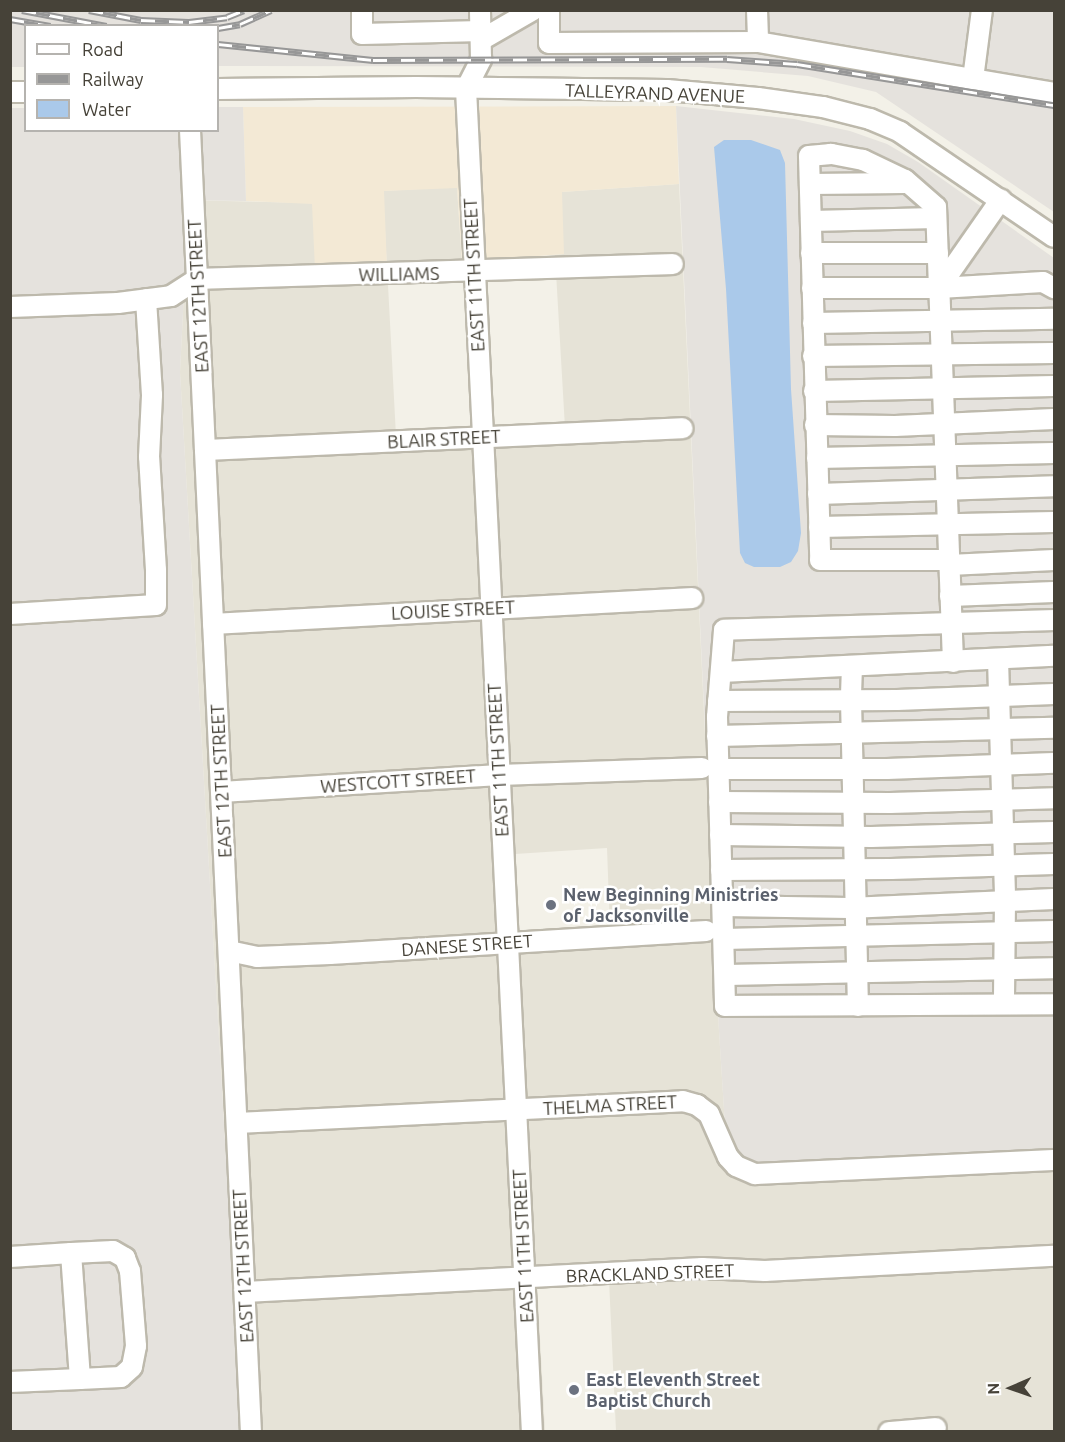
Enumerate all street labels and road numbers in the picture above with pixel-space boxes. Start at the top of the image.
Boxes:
street label: TALLEYRAND AVENUE [565,79,745,107]
street label: EAST 11TH STREET [459,198,489,352]
street label: EAST 12TH STREET [183,219,213,373]
street label: WILLIAMS [358,262,440,286]
street label: BLAIR STREET [387,425,501,453]
street label: LOUISE STREET [391,596,515,624]
street label: EAST 11TH STREET [483,683,513,837]
street label: EAST 12TH STREET [206,704,236,858]
street label: WESTCOTT STREET [320,765,476,797]
street label: DANESE STREET [401,930,533,960]
street label: THELMA STREET [542,1091,678,1119]
street label: EAST 11TH STREET [508,1169,538,1323]
street label: EAST 12TH STREET [228,1189,258,1343]
street label: BRACKLAND STREET [565,1259,735,1287]

